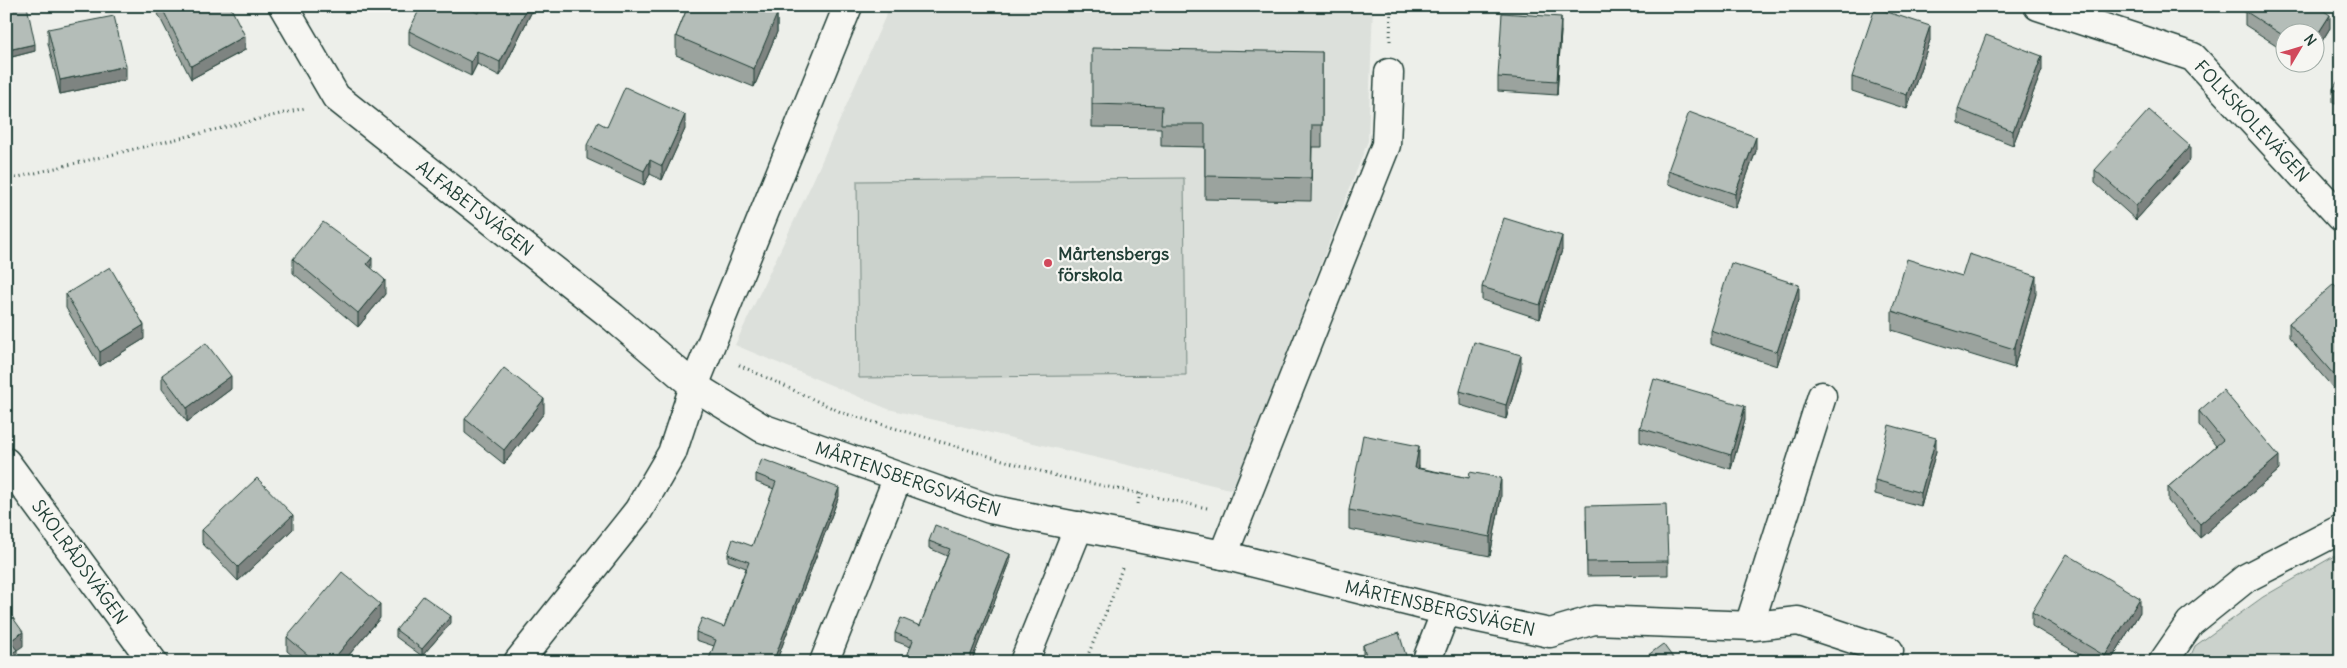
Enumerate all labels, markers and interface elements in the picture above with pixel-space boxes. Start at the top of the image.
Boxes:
north arrow [2274,22,2324,72]
text: N [2300,31,2320,49]
street label: FOLKSKOLEVÄGEN [2190,55,2314,187]
street label: ALFABETSVÄGEN [412,155,538,261]
place label: Mårtensbergs förskola [1058,242,1169,286]
marker: Mårtensbergs förskola [1042,257,1054,269]
street label: MÅRTENSBERGSVÄGEN [812,436,1004,522]
street label: SKOLRÅDSVÄGEN [27,495,133,629]
street label: MÅRTENSBERGSVÄGEN [1343,575,1537,641]

